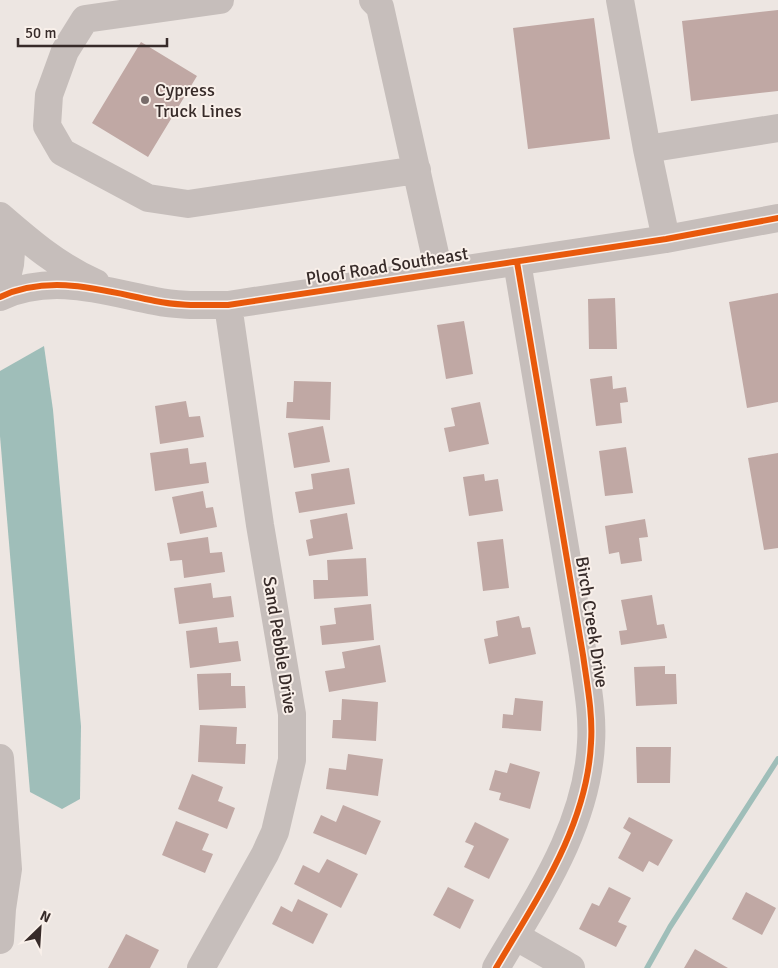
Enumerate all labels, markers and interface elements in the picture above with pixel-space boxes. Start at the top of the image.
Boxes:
scale bar [18,15,166,47]
text: 50 m [25,24,56,42]
place label: Cypress Truck Lines [155,79,242,122]
marker: Cypress Truck Lines [139,94,151,106]
street label: Ploof Road Southeast [304,242,470,290]
street label: Birch Creek Drive [571,555,613,689]
street label: Sand Pebble Drive [258,575,302,715]
north arrow [15,903,65,953]
text: N [37,907,53,926]

